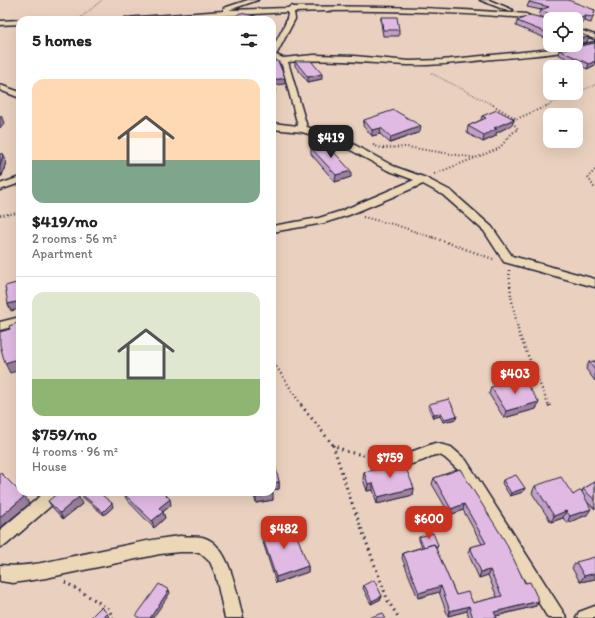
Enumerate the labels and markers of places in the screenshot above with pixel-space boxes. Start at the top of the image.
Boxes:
pin: $419 [307,125,355,159]
pin: $403 [491,361,539,395]
pin: $759 [366,445,414,479]
pin: $600 [405,506,453,540]
pin: $482 [260,516,308,550]

